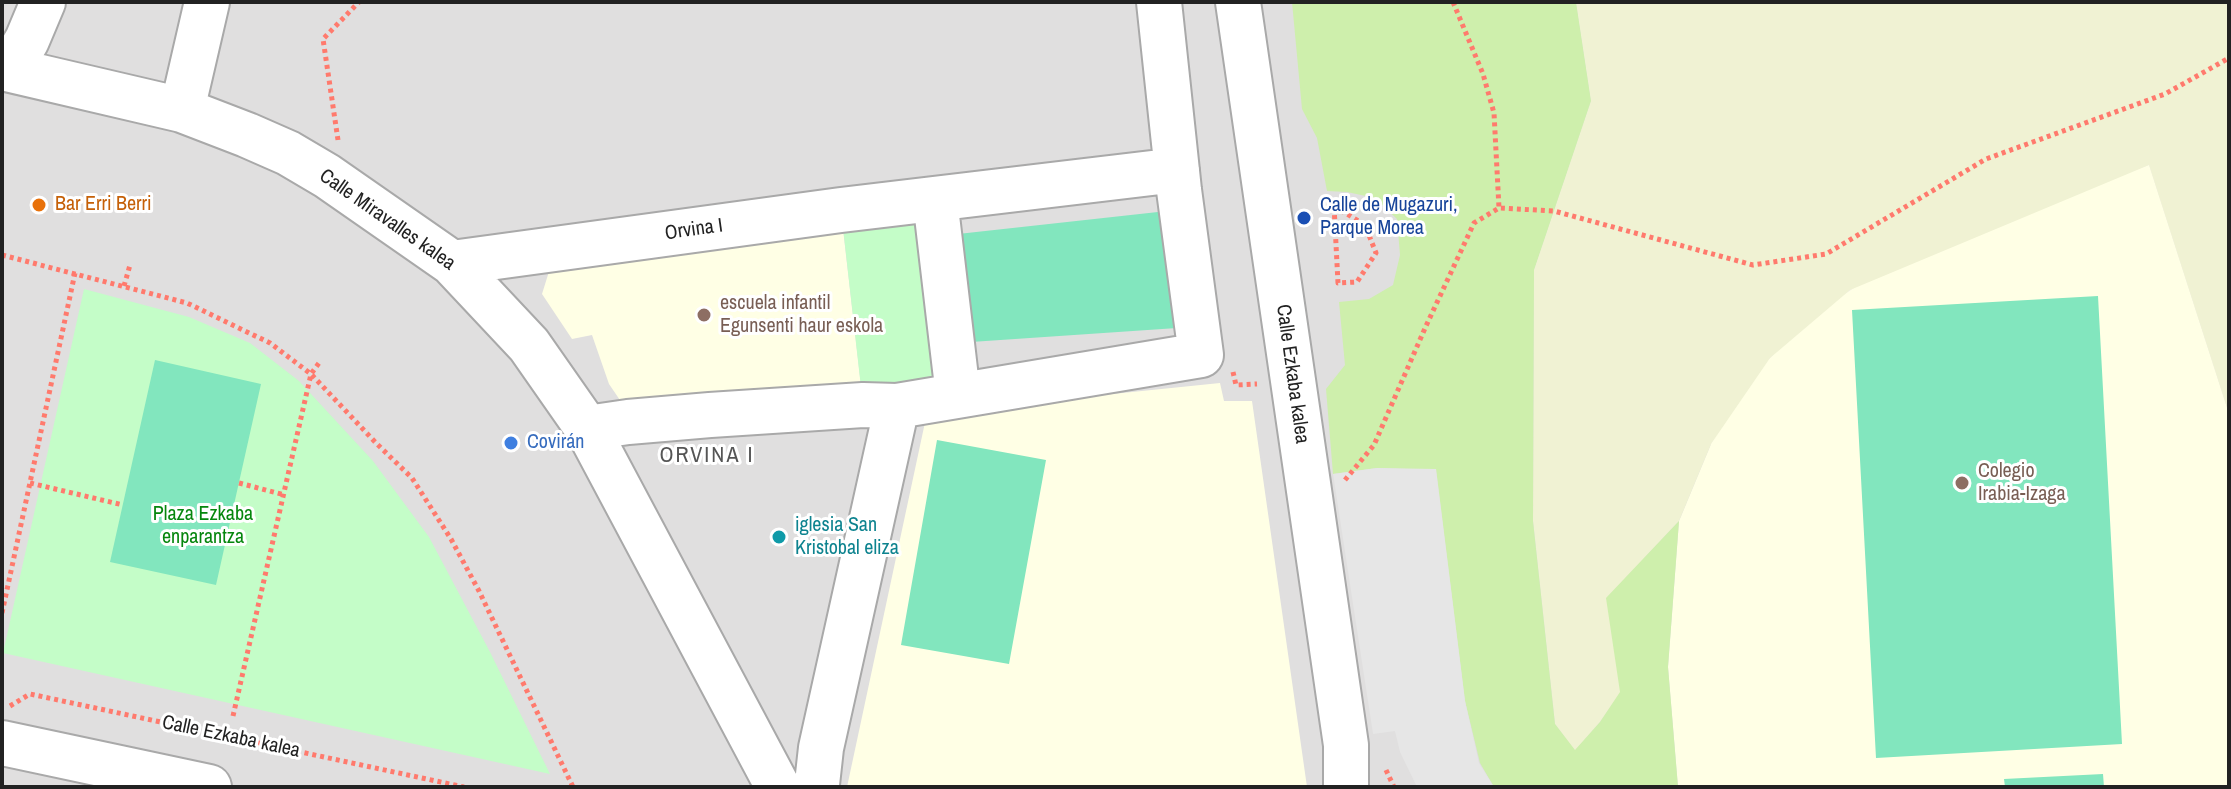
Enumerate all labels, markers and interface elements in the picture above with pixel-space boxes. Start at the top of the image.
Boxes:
street label: Calle Miravalles kalea [314,164,460,276]
place label: Bar Erri Berri [55,193,152,217]
place label: Calle de Mugazuri, Parque Morea [1320,194,1458,241]
marker: Bar Erri Berri [30,196,48,214]
marker: Calle de Mugazuri, Parque Morea [1295,209,1313,227]
street label: Orvina I [663,214,725,246]
place label: escuela infantil Egunsenti haur eskola [720,292,883,339]
street label: Calle Ezkaba kalea [1270,303,1314,445]
marker: escuela infantil Egunsenti haur eskola [695,306,713,324]
place label: Covirán [527,431,584,455]
marker: Covirán [502,434,520,452]
district label: ORVINA I [660,443,754,469]
place label: Colegio Irabia-Izaga [1978,460,2066,507]
marker: Colegio Irabia-Izaga [1953,474,1971,492]
park label: Plaza Ezkaba enparantza [153,503,253,550]
place label: iglesia San Kristobal eliza [795,514,899,561]
marker: iglesia San Kristobal eliza [770,528,788,546]
street label: Calle Ezkaba kalea [160,711,302,763]

